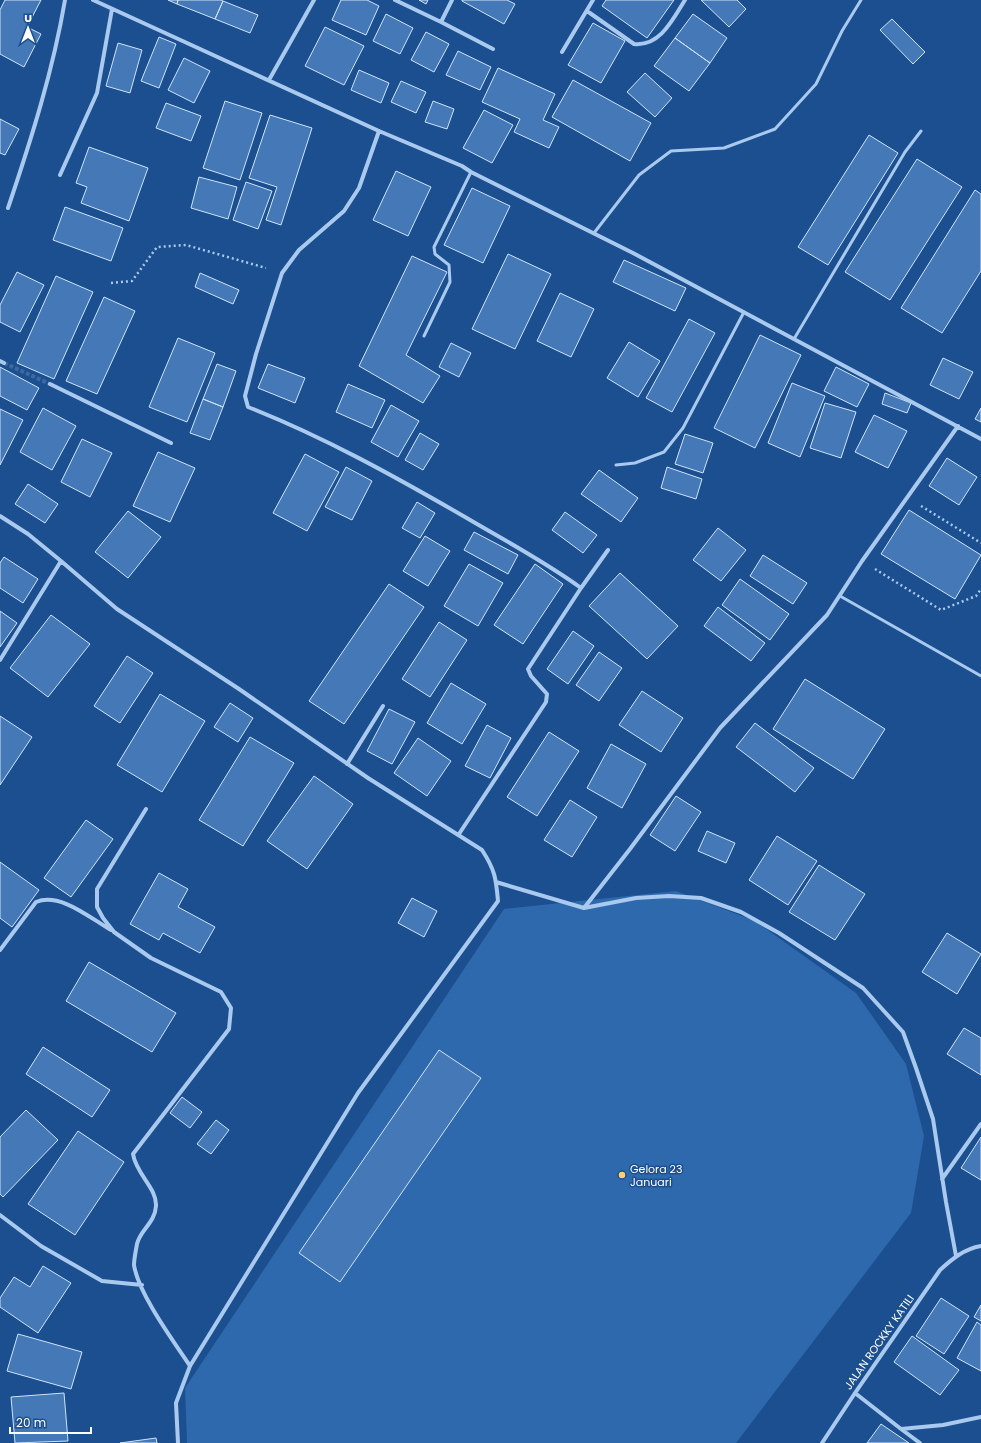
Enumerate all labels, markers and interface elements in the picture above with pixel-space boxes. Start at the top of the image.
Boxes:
north arrow [8,8,48,48]
text: U [24,10,32,26]
place label: Gelora 23 Januari [630,1161,682,1190]
marker: Gelora 23 Januari [617,1170,627,1180]
street label: JALAN ROCKKY KATILI [840,1291,918,1393]
scale bar [10,1409,91,1435]
text: 20 m [16,1414,46,1431]

